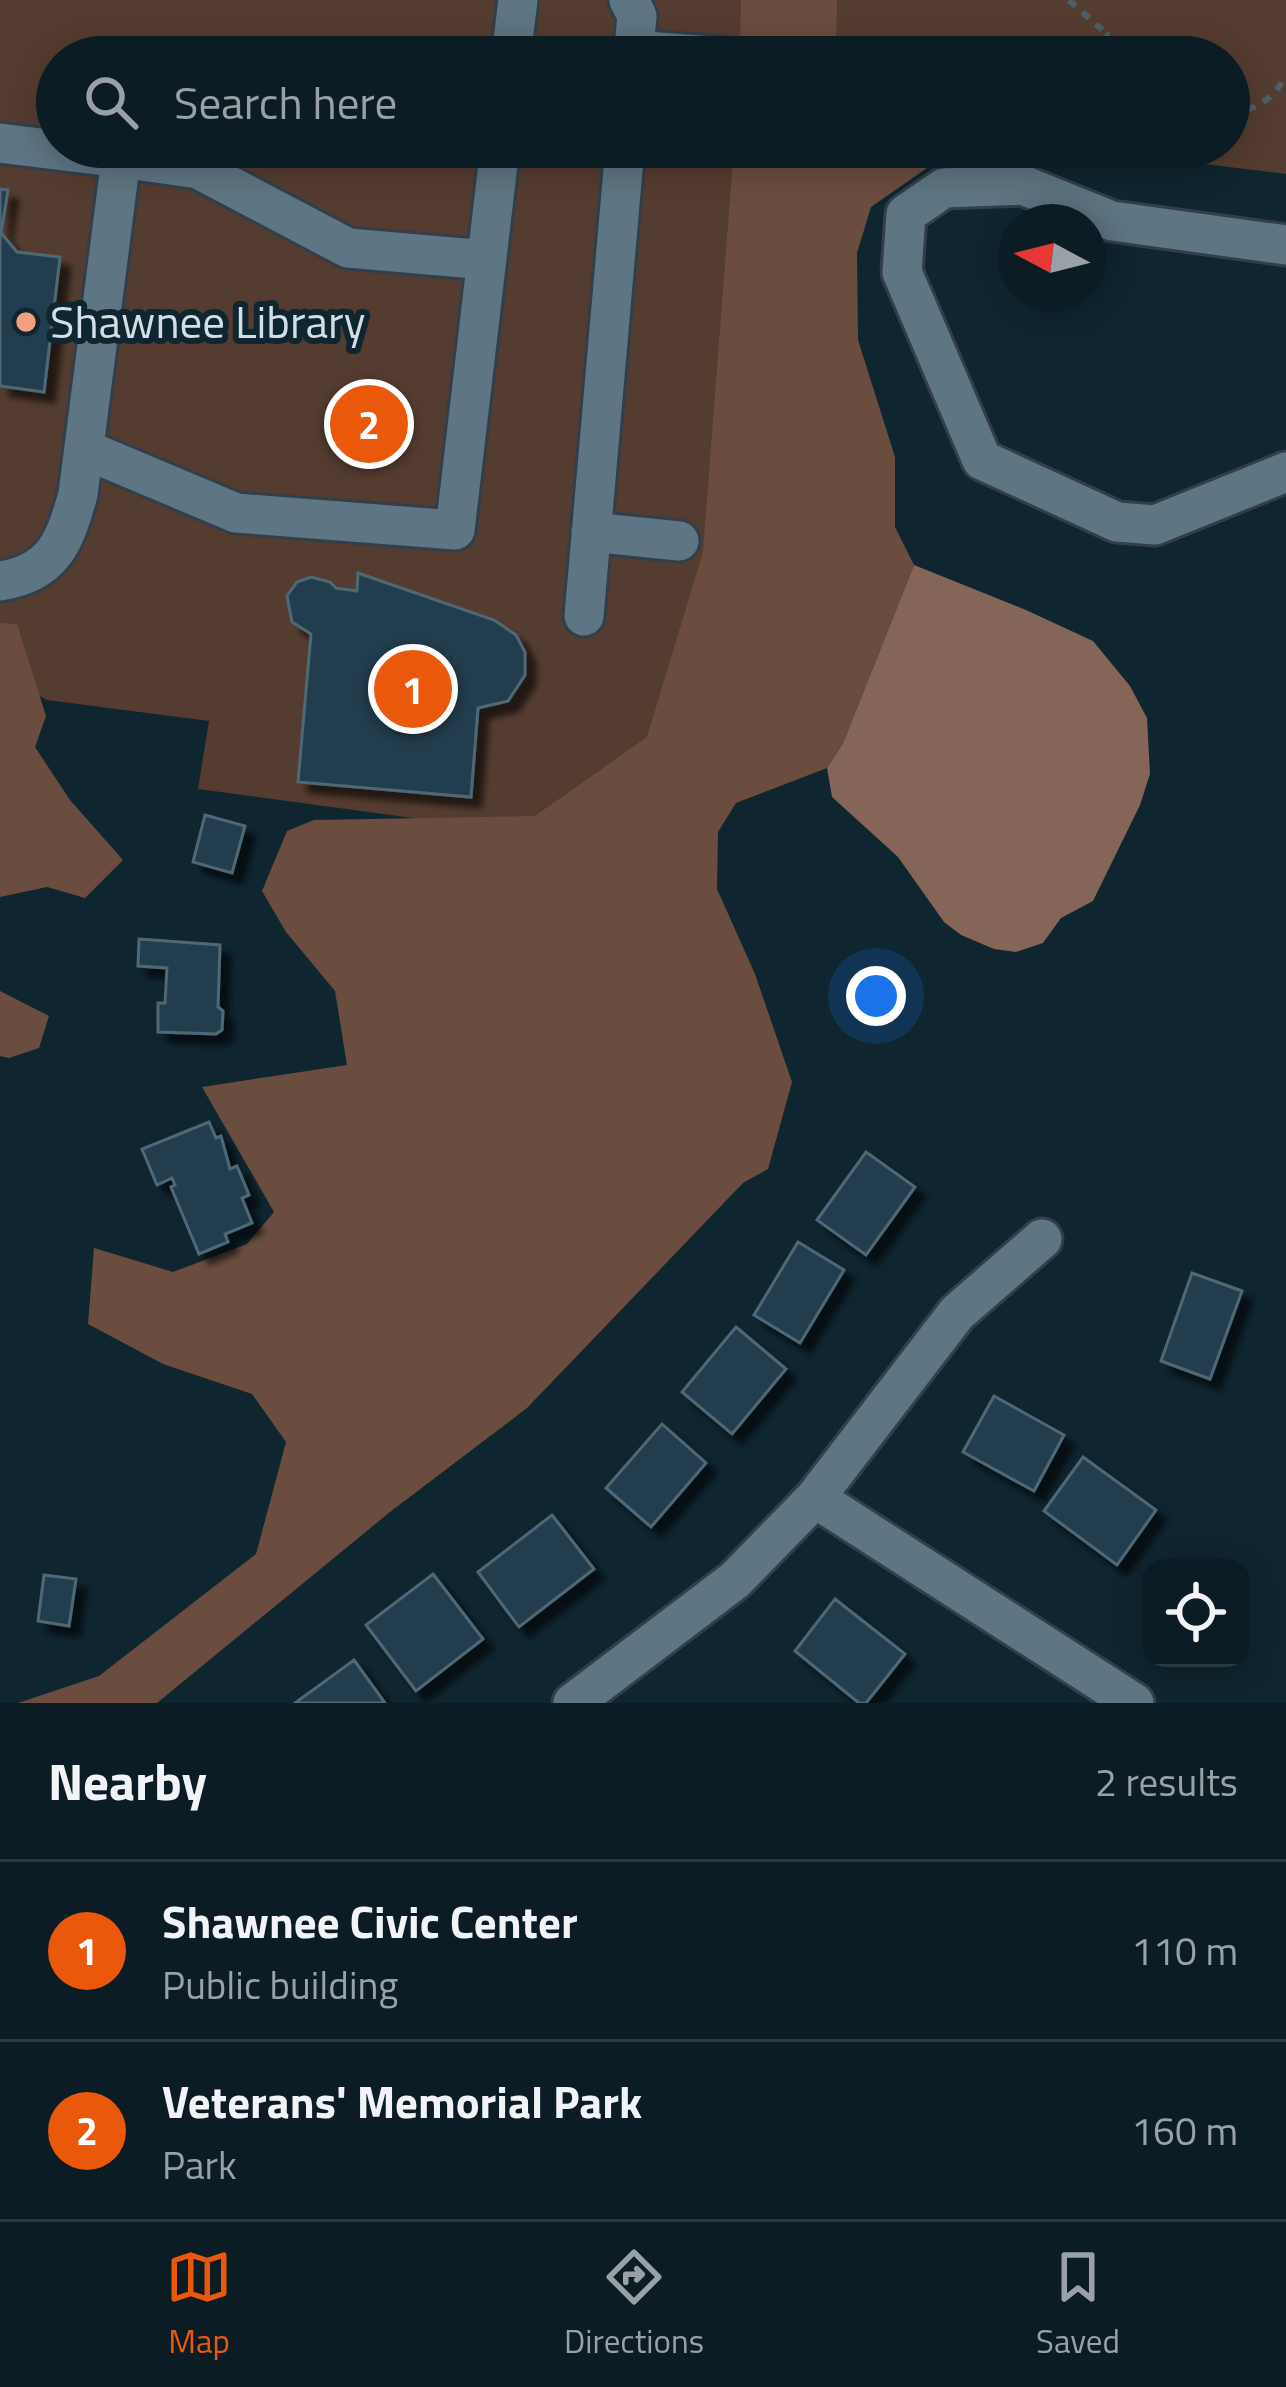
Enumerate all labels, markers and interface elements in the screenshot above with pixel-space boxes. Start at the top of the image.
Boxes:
search box [36,36,1250,168]
text: Search here [174,68,397,136]
icon: search [78,69,144,135]
north arrow [998,204,1106,312]
place label: Shawnee Library [50,287,365,355]
marker: Shawnee Library [13,309,39,335]
pin: 2 [330,379,408,469]
pin: 1 [374,644,452,734]
your location [846,966,906,1026]
map controls [1142,1559,1250,1667]
button: locate [1142,1559,1250,1667]
text: Nearby [48,1742,207,1820]
text: 2 results [1095,1752,1238,1811]
text: Shawnee Civic Center [162,1887,578,1955]
text: 1 [76,1921,98,1980]
text: 110 m [1131,1921,1238,1980]
text: Public building [162,1955,398,2014]
text: Veterans' Memorial Park [162,2067,642,2135]
text: 2 [76,2101,98,2160]
text: 160 m [1131,2101,1238,2160]
text: Park [162,2135,237,2194]
tab: Map [166,2244,232,2366]
tab: Directions [564,2244,704,2366]
tab: Saved [1036,2244,1120,2366]

